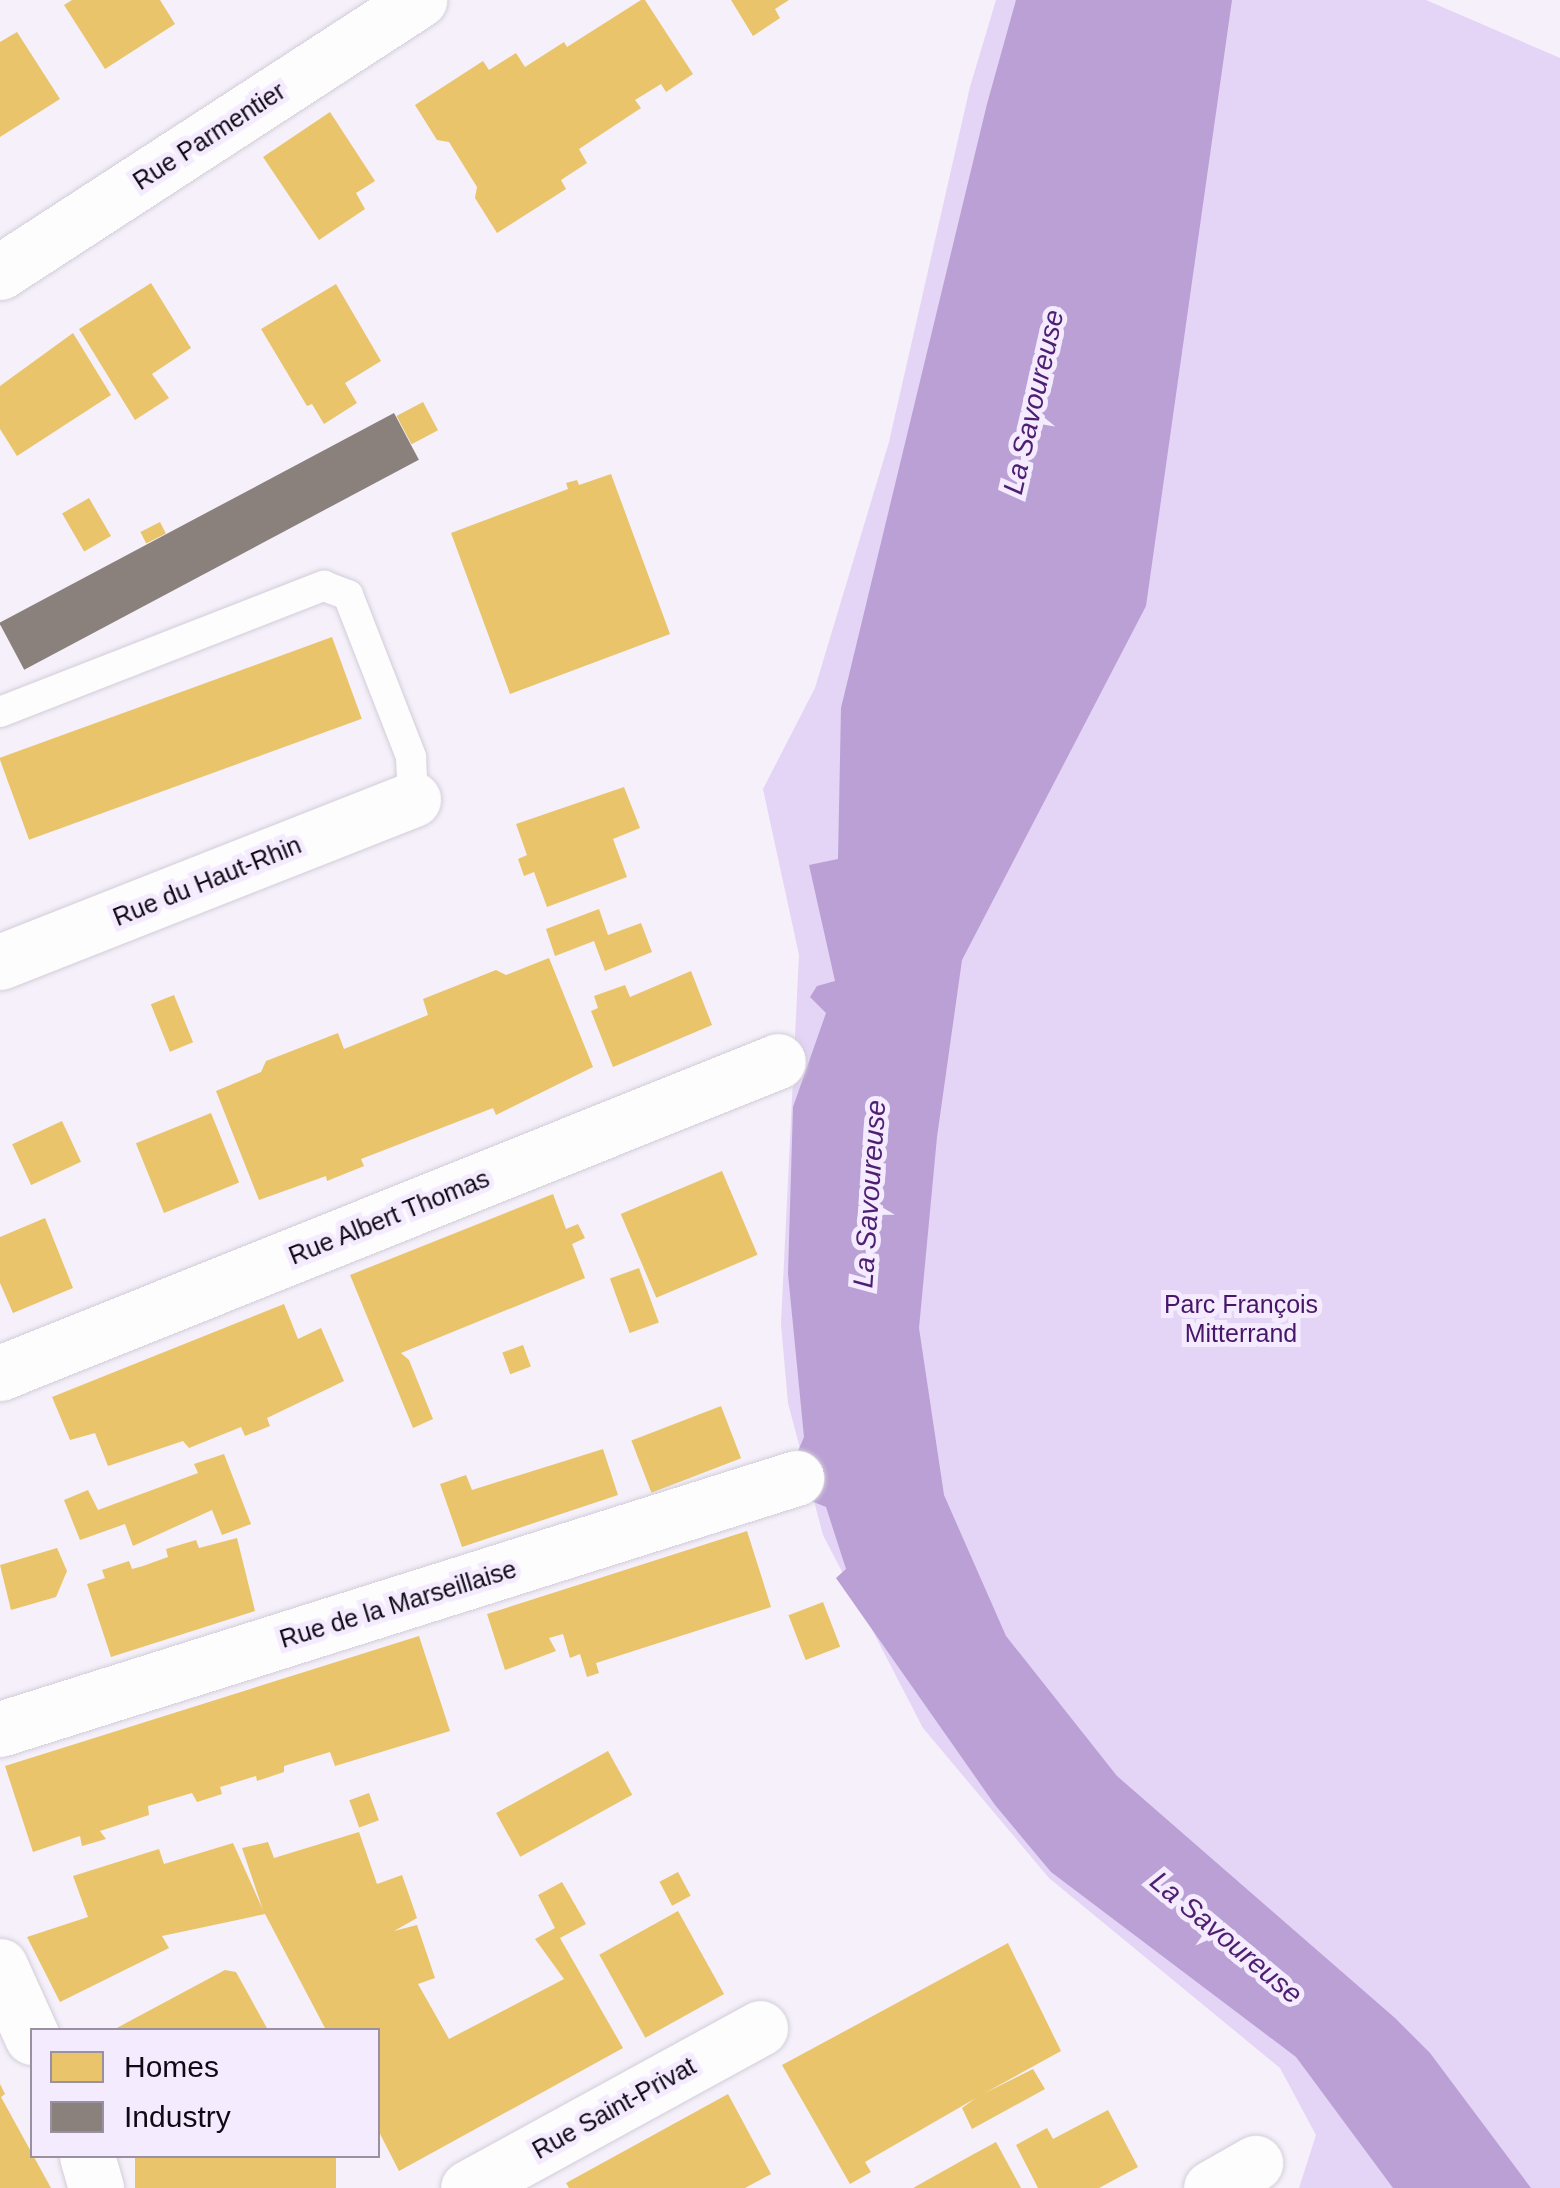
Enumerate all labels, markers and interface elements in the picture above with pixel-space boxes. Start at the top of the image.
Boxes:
street label: Rue Parmentier [127,76,291,196]
water label: La Savoureuse [996,306,1072,498]
street label: Rue du Haut-Rhin [109,830,305,932]
water label: La Savoureuse [847,1099,893,1289]
street label: Rue Albert Thomas [284,1163,494,1271]
park label: Parc François Mitterrand [1164,1290,1318,1349]
street label: Rue de la Marseillaise [276,1554,520,1654]
water label: La Savoureuse [1143,1865,1309,2011]
legend [30,2028,380,2158]
text: Homes [124,2050,219,2083]
street label: Rue Saint-Privat [527,2051,701,2165]
text: Industry [124,2100,231,2133]

